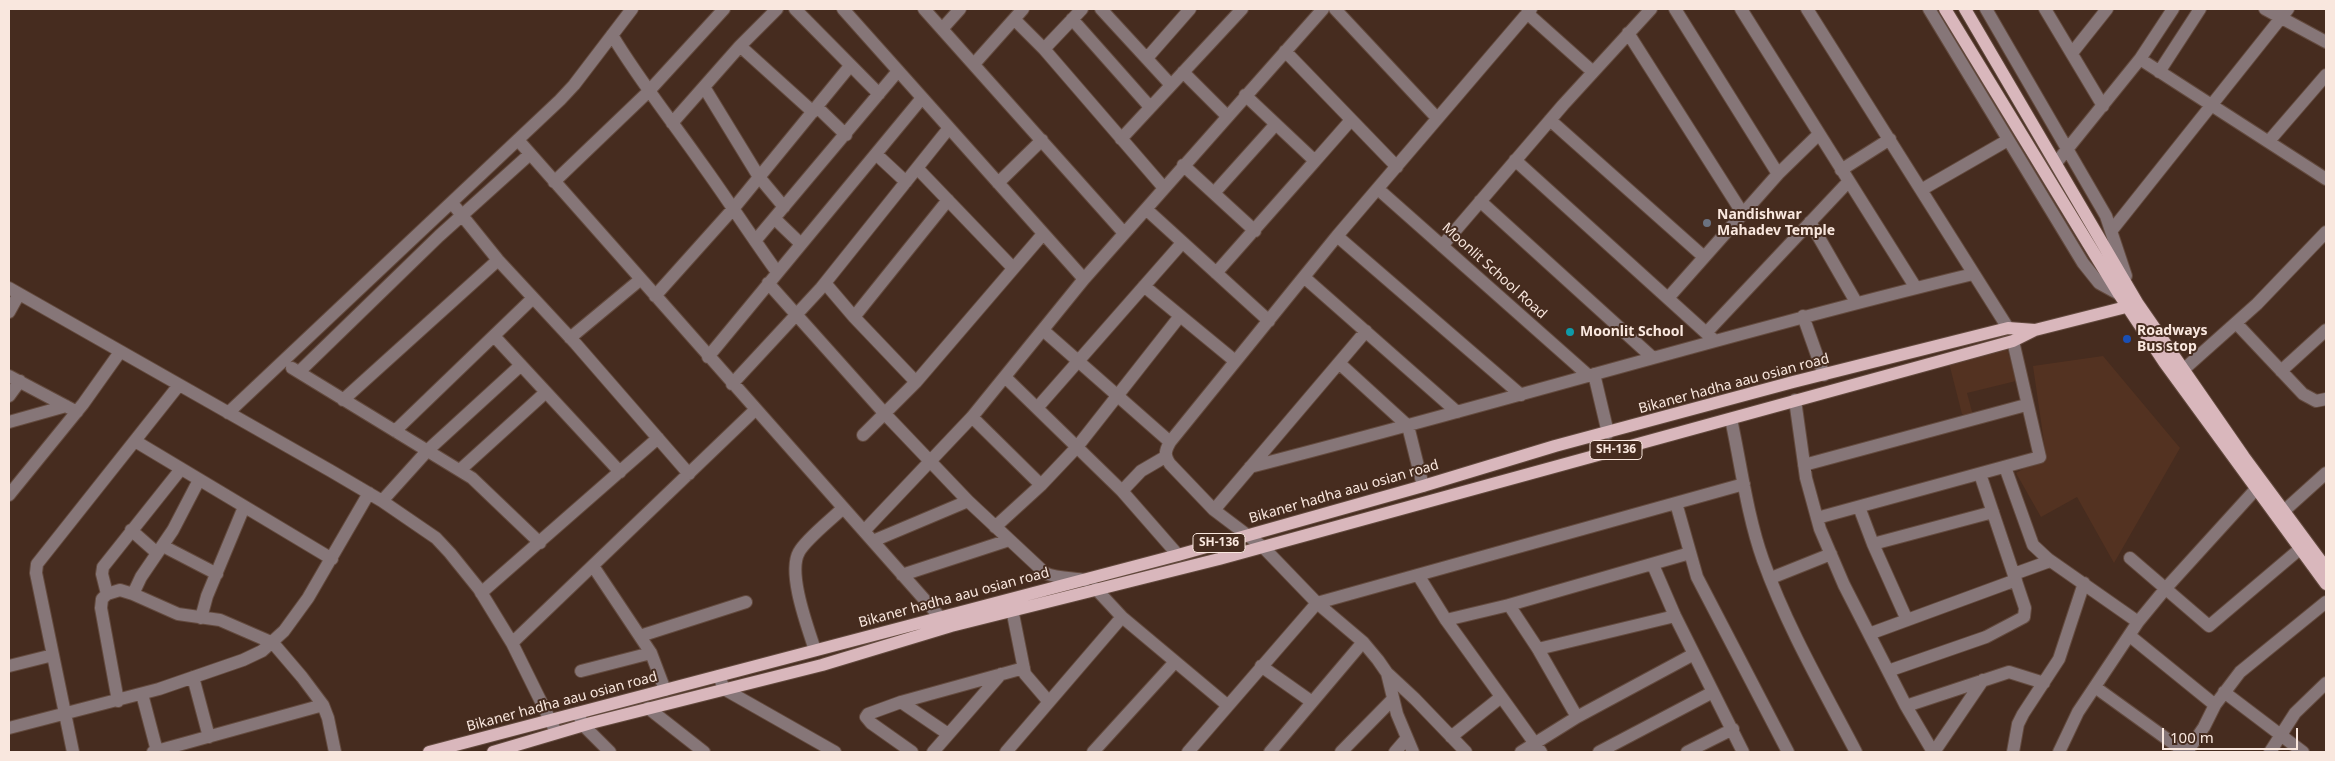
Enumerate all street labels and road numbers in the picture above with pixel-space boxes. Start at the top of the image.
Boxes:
street label: Moonlit School Road [1438,220,1550,322]
street label: Bikaner hadha aau osian road [1637,350,1831,418]
road number: SH-136 [1590,440,1642,460]
street label: Bikaner hadha aau osian road [1247,457,1441,527]
road number: SH-136 [1193,534,1245,552]
street label: Bikaner hadha aau osian road [857,564,1051,632]
street label: Bikaner hadha aau osian road [465,668,659,736]

